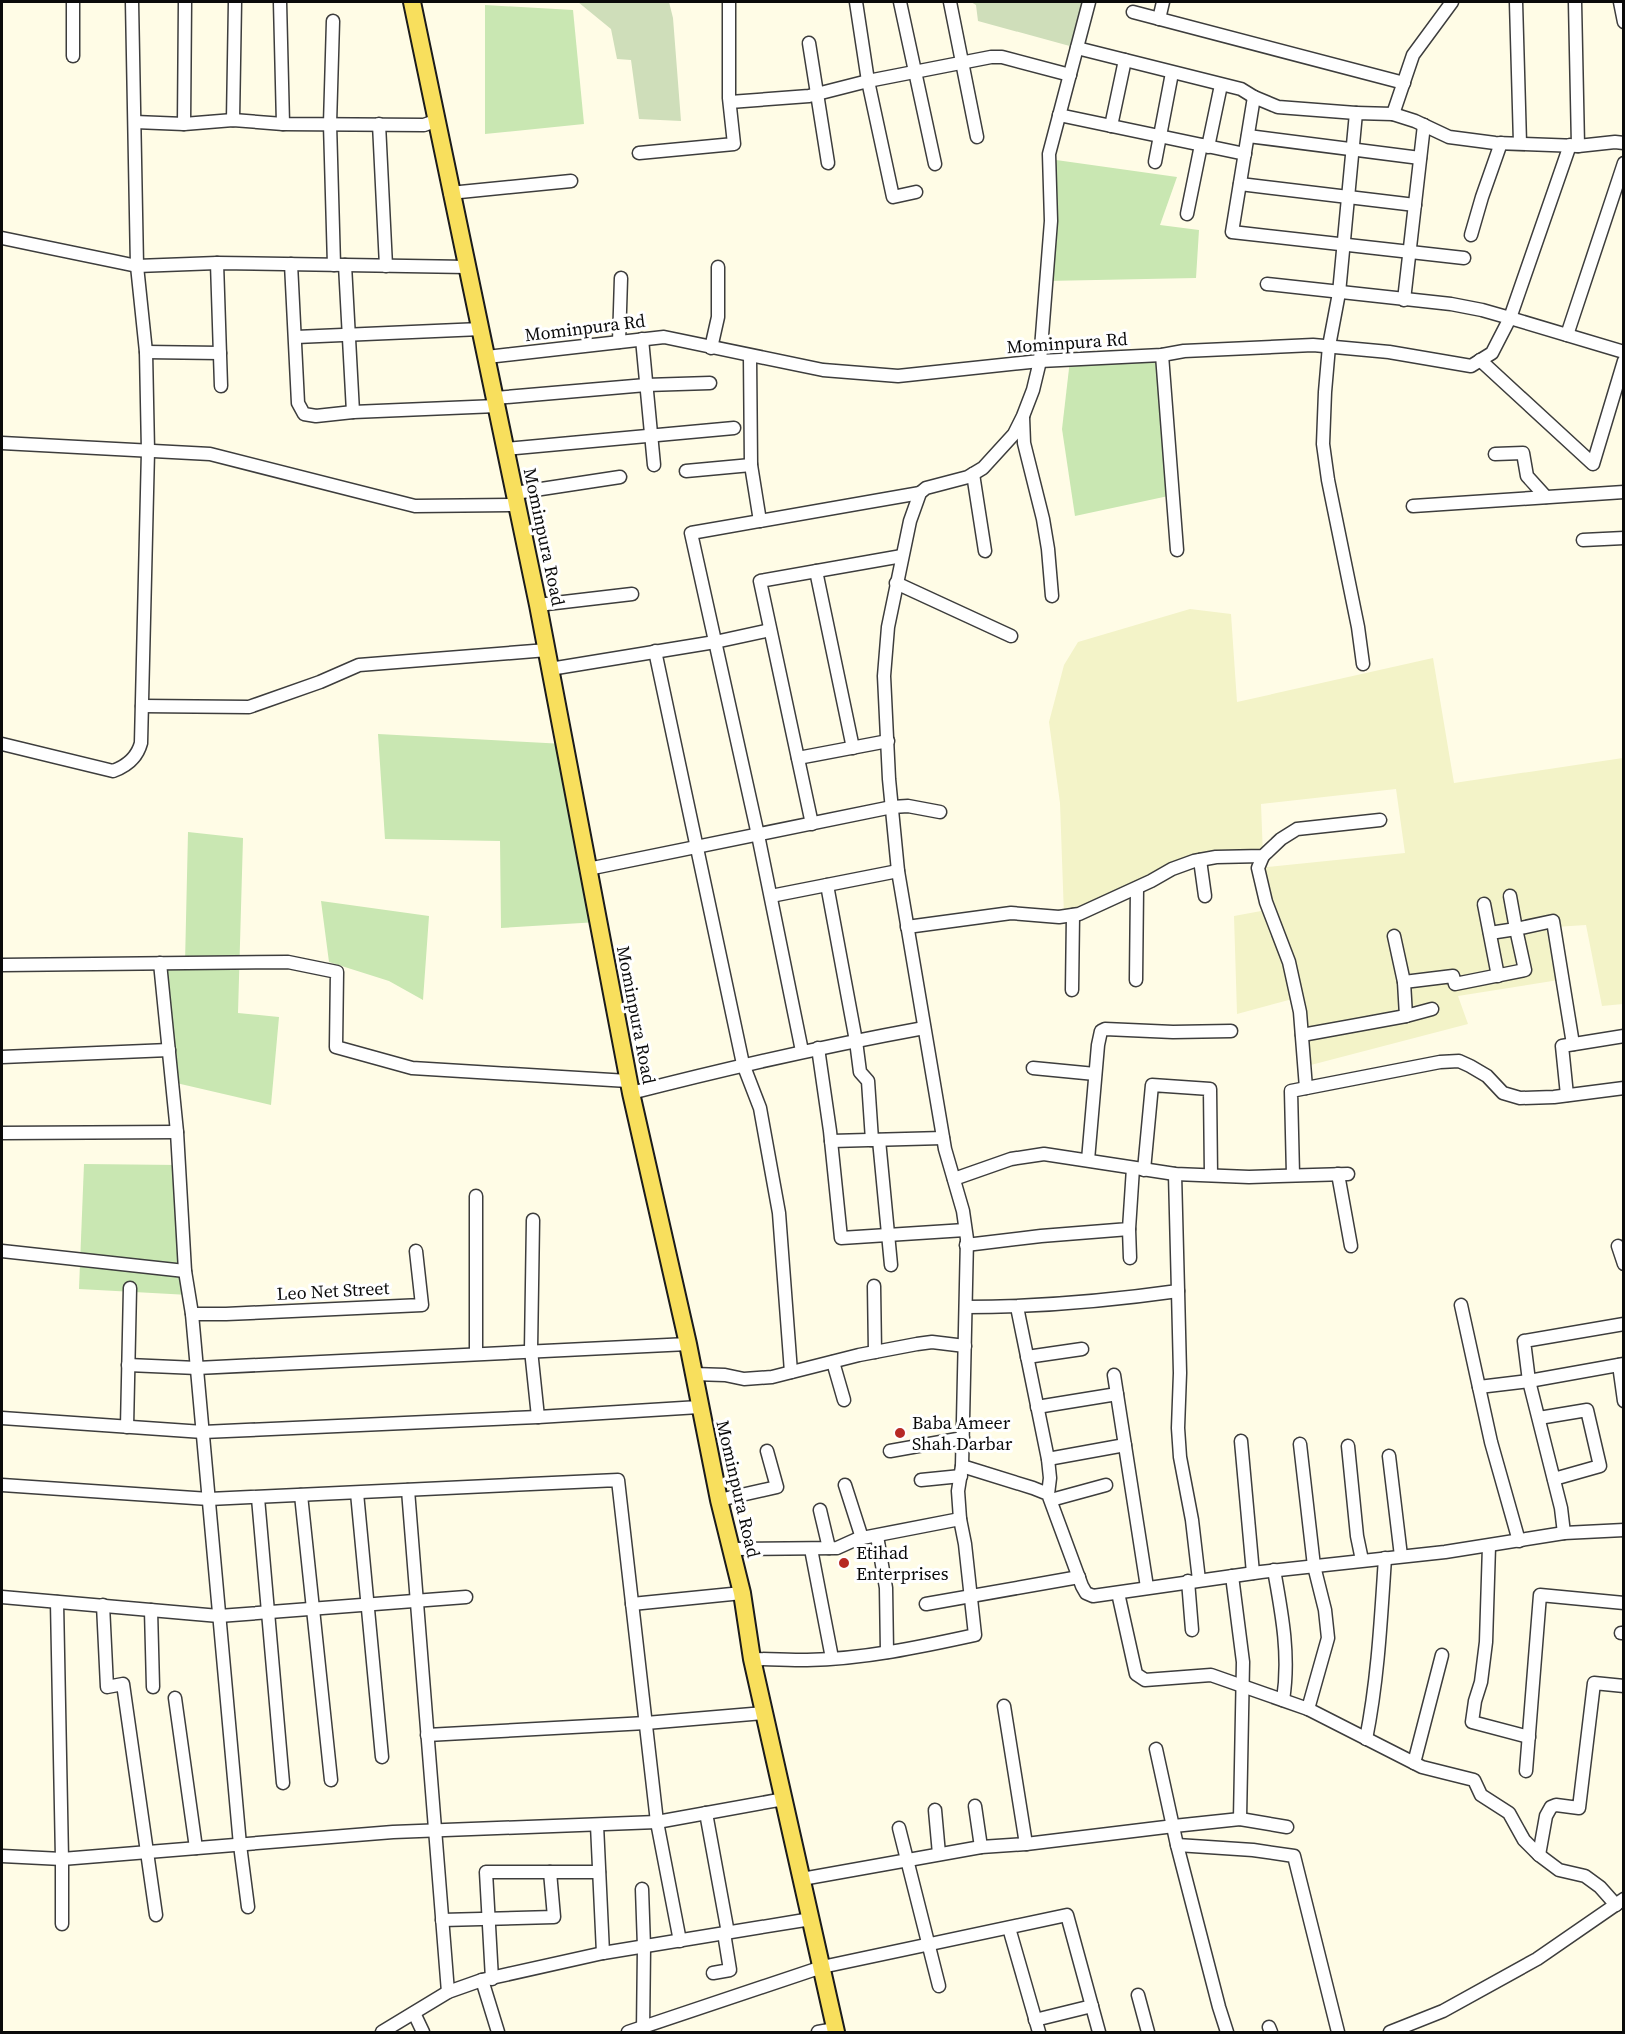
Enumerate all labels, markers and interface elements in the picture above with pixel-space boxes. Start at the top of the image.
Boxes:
street label: Mominpura Rd [523,308,647,347]
street label: Mominpura Rd [1006,326,1128,359]
street label: Mominpura Road [518,466,571,608]
street label: Mominpura Road [611,944,662,1086]
street label: Leo Net Street [276,1275,390,1306]
place label: Baba Ameer Shah Darbar [912,1410,1013,1456]
street label: Mominpura Road [711,1418,766,1560]
marker: Baba Ameer Shah Darbar [893,1426,907,1440]
place label: Etihad Enterprises [856,1540,949,1586]
marker: Etihad Enterprises [837,1556,851,1570]

